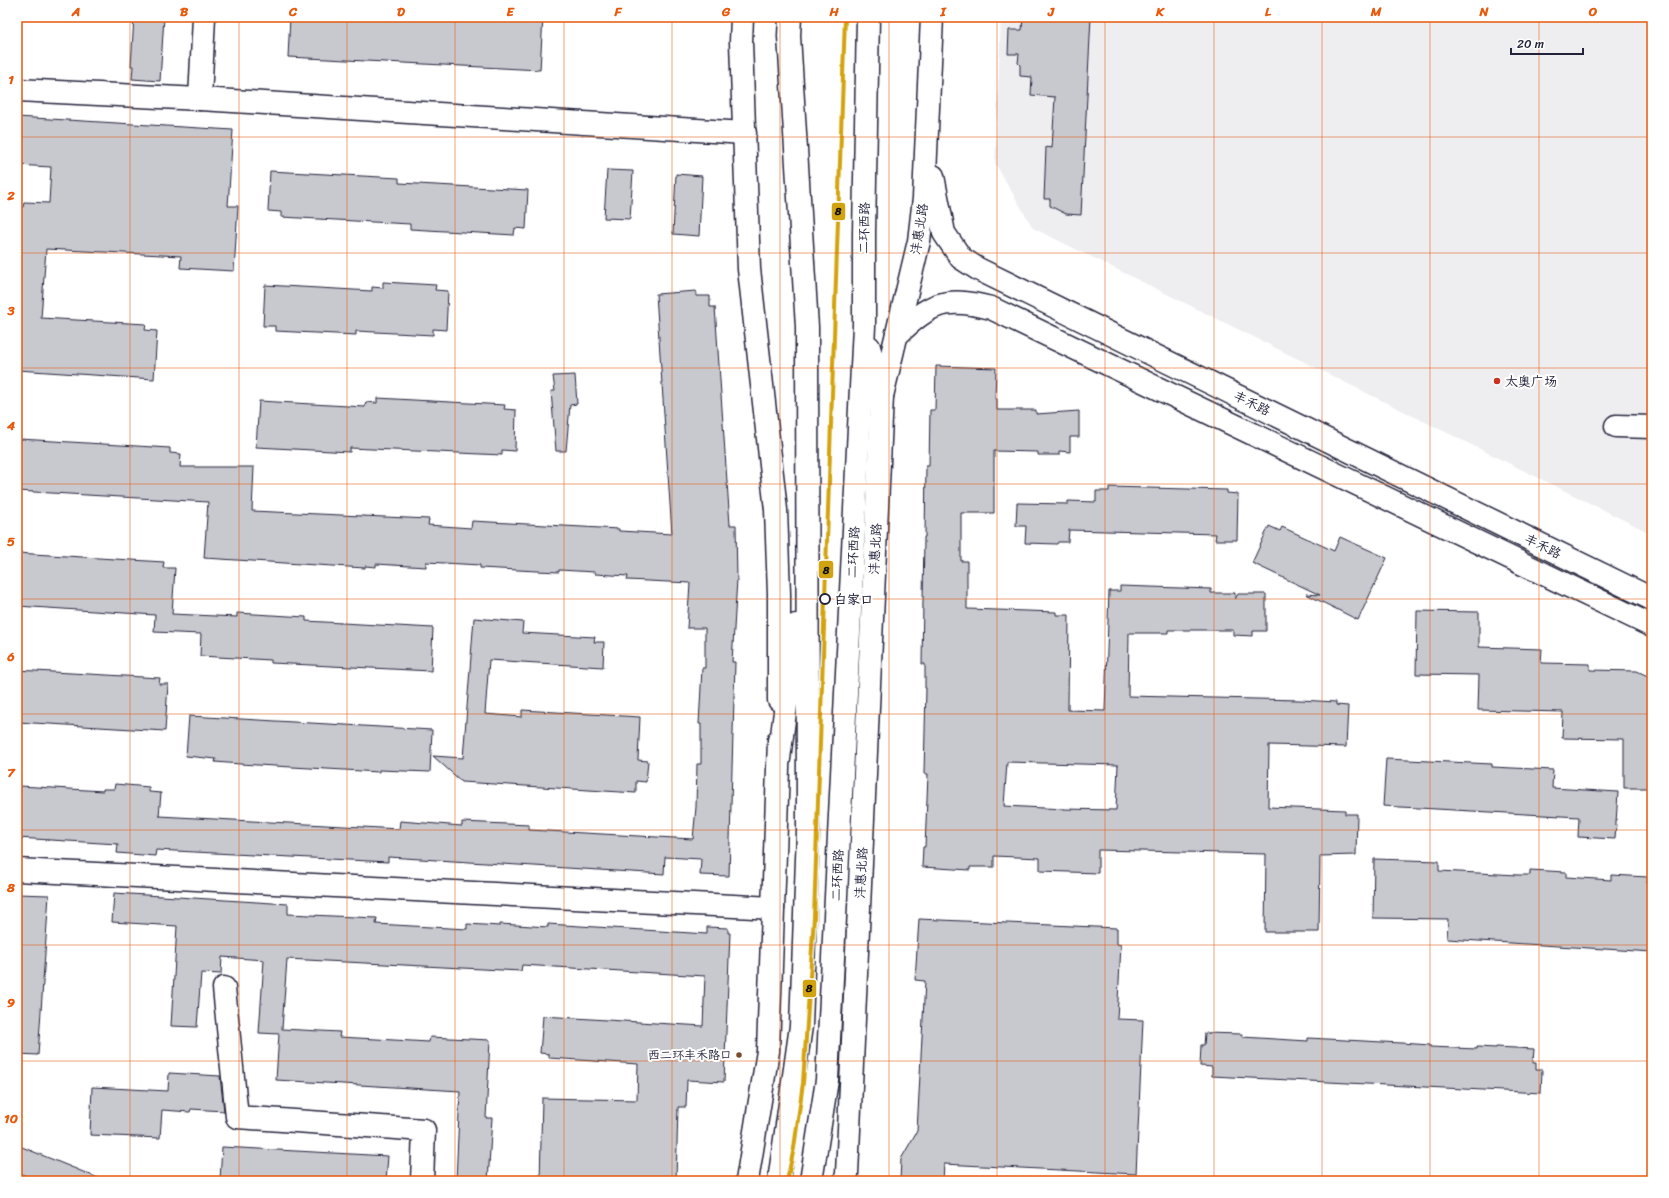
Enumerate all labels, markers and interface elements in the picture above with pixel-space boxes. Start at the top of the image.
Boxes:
text: A [71,0,80,23]
text: B [180,0,189,23]
text: C [288,0,298,23]
text: D [397,0,405,23]
text: E [506,0,515,23]
text: F [613,0,622,23]
text: G [721,0,731,23]
text: H [828,0,839,23]
text: I [939,0,947,23]
text: J [1047,0,1055,23]
text: K [1155,0,1165,23]
text: L [1265,0,1272,23]
text: M [1370,0,1382,23]
text: N [1478,0,1489,23]
text: O [1588,0,1598,23]
scale bar [1511,30,1583,56]
text: 20 m [1517,33,1544,55]
text: 1 [8,68,14,91]
text: 2 [6,184,15,207]
line badge: 8 [831,202,846,221]
text: 8 [834,202,842,221]
street label: 二环西路 [852,202,876,254]
street label: 沣惠北路 [904,202,934,256]
text: 3 [6,299,15,322]
place label: 太奥广场 [1505,370,1557,393]
marker: 太奥广场 [1492,376,1502,386]
street label: 丰禾路 [1229,384,1275,422]
text: 4 [6,414,16,437]
street label: 沣惠北路 [862,522,888,576]
street label: 二环西路 [840,525,866,579]
street label: 丰禾路 [1520,527,1566,565]
text: 5 [7,530,15,553]
line badge: 8 [818,560,834,579]
text: 8 [822,561,830,580]
place label: 白家口 [834,588,873,611]
marker: 白家口 [819,593,831,605]
text: 6 [6,645,15,668]
text: 7 [7,761,16,784]
street label: 沣惠北路 [848,846,874,900]
street label: 二环西路 [824,848,850,902]
text: 8 [6,876,15,899]
line badge: 8 [802,979,817,998]
text: 8 [805,979,813,998]
text: 9 [7,991,15,1014]
place label: 西二环丰禾路口 [648,1044,732,1066]
marker: 西二环丰禾路口 [734,1050,744,1060]
text: 10 [4,1107,18,1130]

